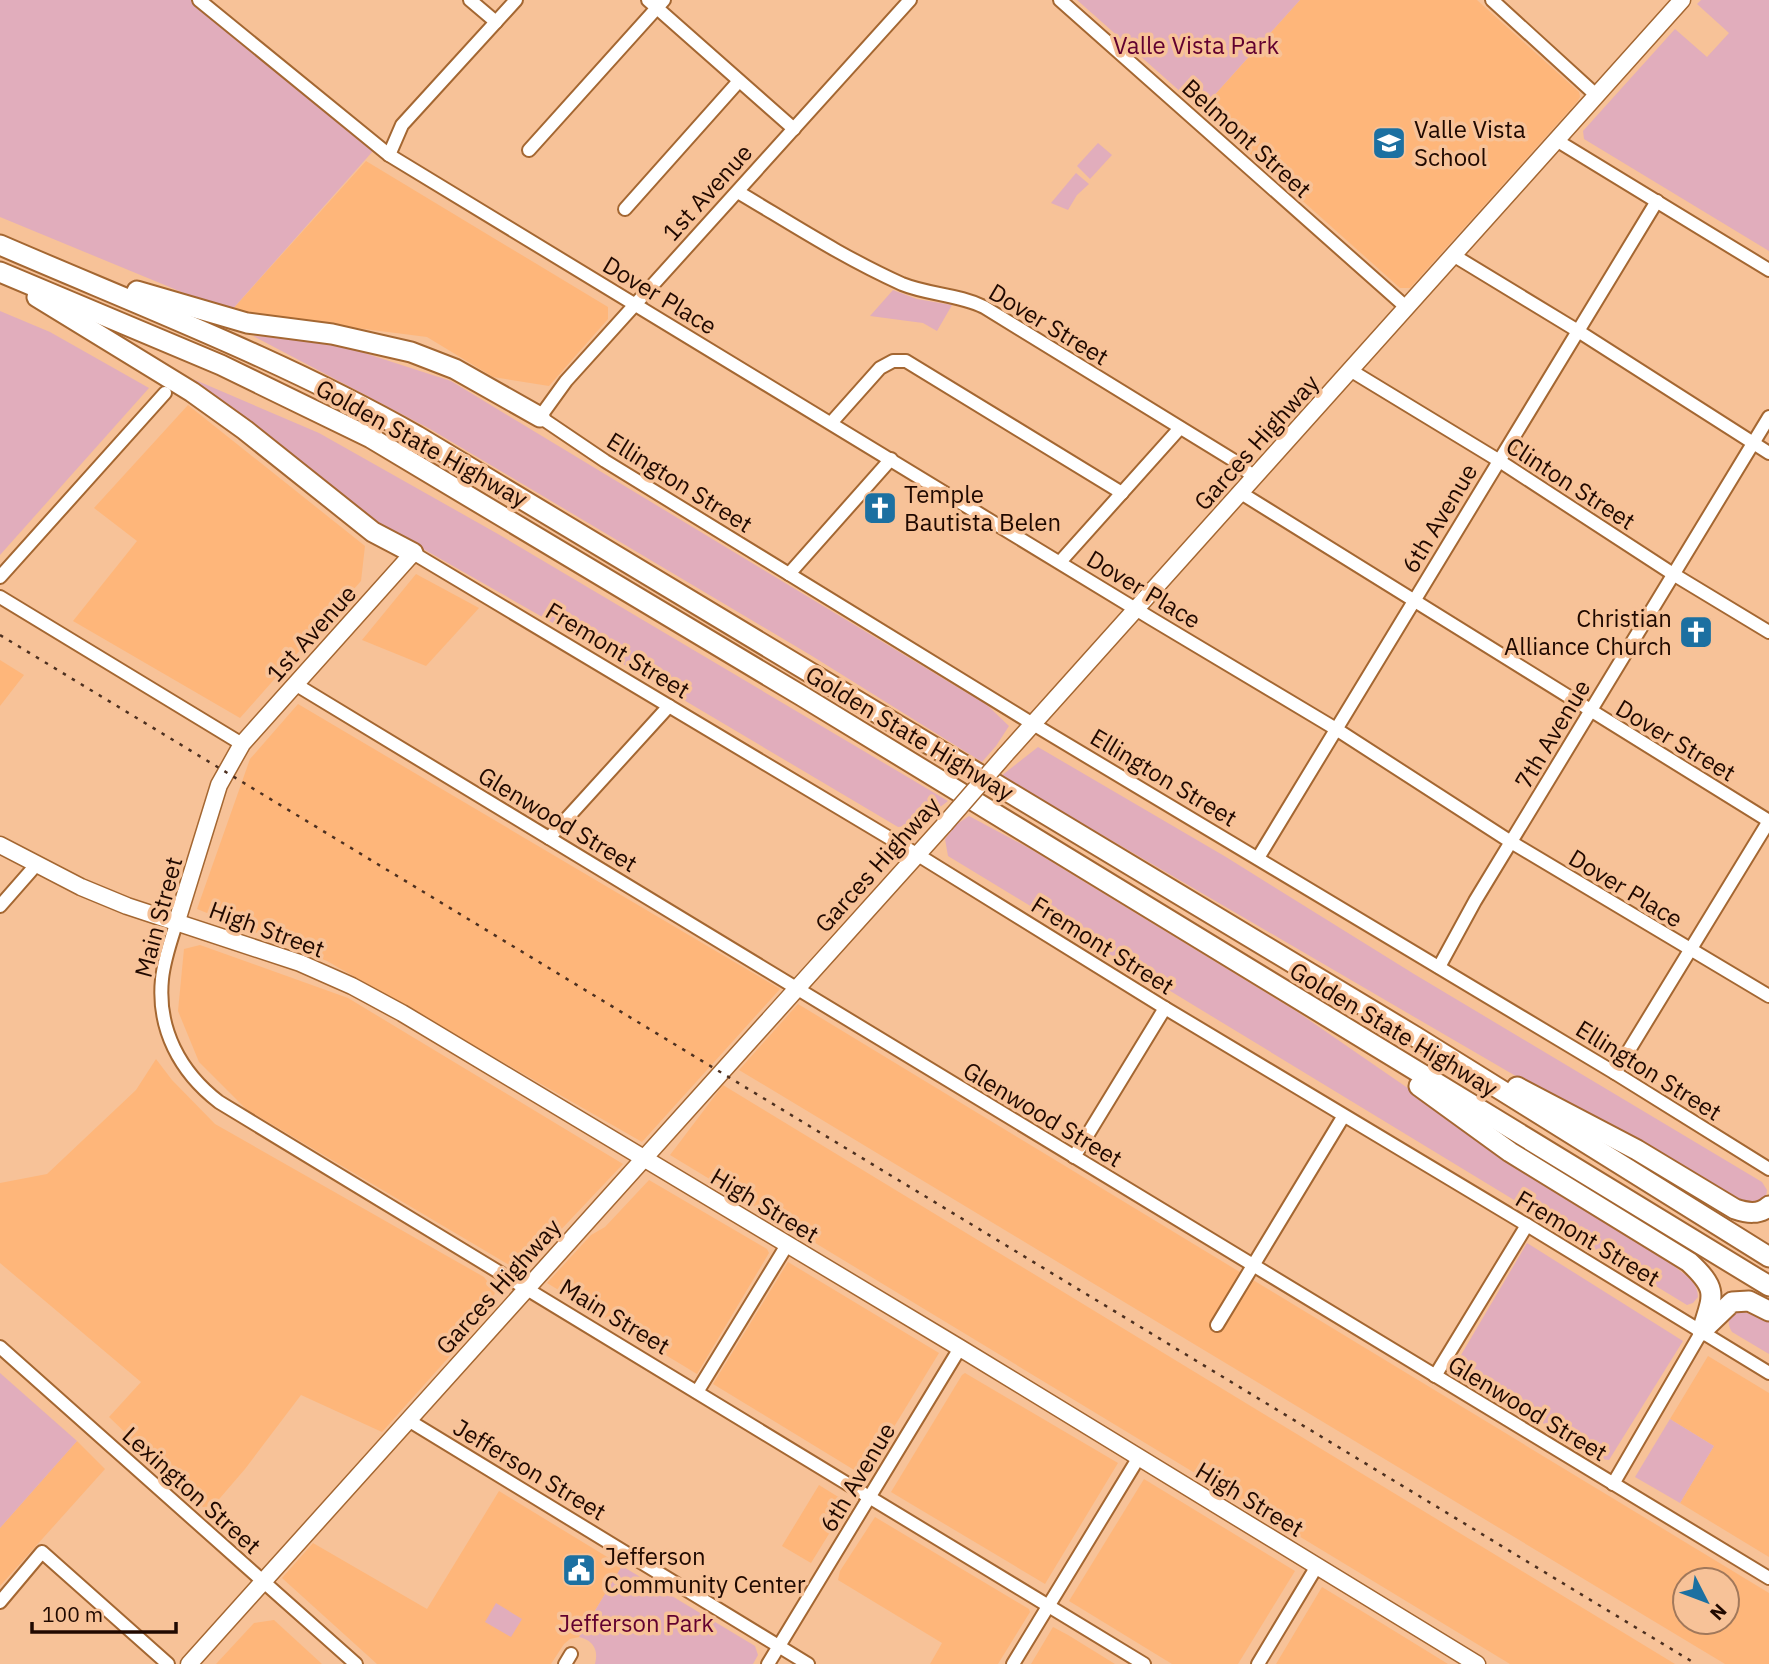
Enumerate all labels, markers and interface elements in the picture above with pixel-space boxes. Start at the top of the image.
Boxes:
park label: Valle Vista Park [1113,29,1279,61]
street label: Belmont Street [1176,71,1318,205]
place label: Valle Vista School [1414,113,1526,173]
school or university icon: Valle Vista School [1370,124,1408,162]
street label: 1st Avenue [655,137,759,247]
street label: Dover Place [597,248,723,342]
street label: Dover Street [983,276,1115,372]
street label: Garces Highway [1186,367,1326,517]
street label: Golden State Highway [310,371,534,515]
street label: Ellington Street [601,424,759,540]
street label: Clinton Street [1500,429,1642,537]
street label: 6th Avenue [1394,457,1484,579]
place label: Temple Bautista Belen [904,478,1061,538]
church icon: Temple Bautista Belen [861,489,899,527]
street label: Dover Place [1081,542,1207,636]
street label: 1st Avenue [259,578,363,688]
street label: Fremont Street [540,594,696,706]
place label: Christian Alliance Church [1504,602,1672,662]
church icon: Christian Alliance Church [1677,613,1715,651]
street label: Golden State Highway [800,658,1020,808]
street label: 7th Avenue [1507,673,1597,795]
street label: Dover Street [1610,692,1742,788]
street label: Ellington Street [1085,721,1243,833]
street label: Glenwood Street [472,759,644,879]
street label: Garces Highway [807,789,947,939]
street label: Dover Place [1563,841,1689,935]
street label: Main Street [127,853,189,981]
street label: Fremont Street [1026,888,1180,1002]
street label: High Street [205,893,329,965]
street label: Golden State Highway [1284,954,1504,1104]
street label: Ellington Street [1570,1012,1728,1128]
street label: Glenwood Street [957,1054,1129,1174]
street label: High Street [705,1160,825,1250]
street label: Fremont Street [1510,1182,1666,1294]
street label: Garces Highway [428,1211,568,1361]
street label: Main Street [554,1270,676,1362]
street label: Glenwood Street [1442,1348,1614,1468]
street label: Jefferson Street [448,1411,612,1527]
street label: 6th Avenue [812,1416,902,1538]
street label: Lexington Street [116,1419,268,1561]
street label: High Street [1190,1454,1310,1544]
place label: Jefferson Community Center [604,1540,806,1600]
public building icon: Jefferson Community Center [560,1551,598,1589]
north arrow [1671,1566,1741,1636]
scale bar [32,1590,175,1634]
text: N [1705,1599,1732,1626]
text: 100 m [42,1600,103,1628]
park label: Jefferson Park [558,1607,714,1639]

